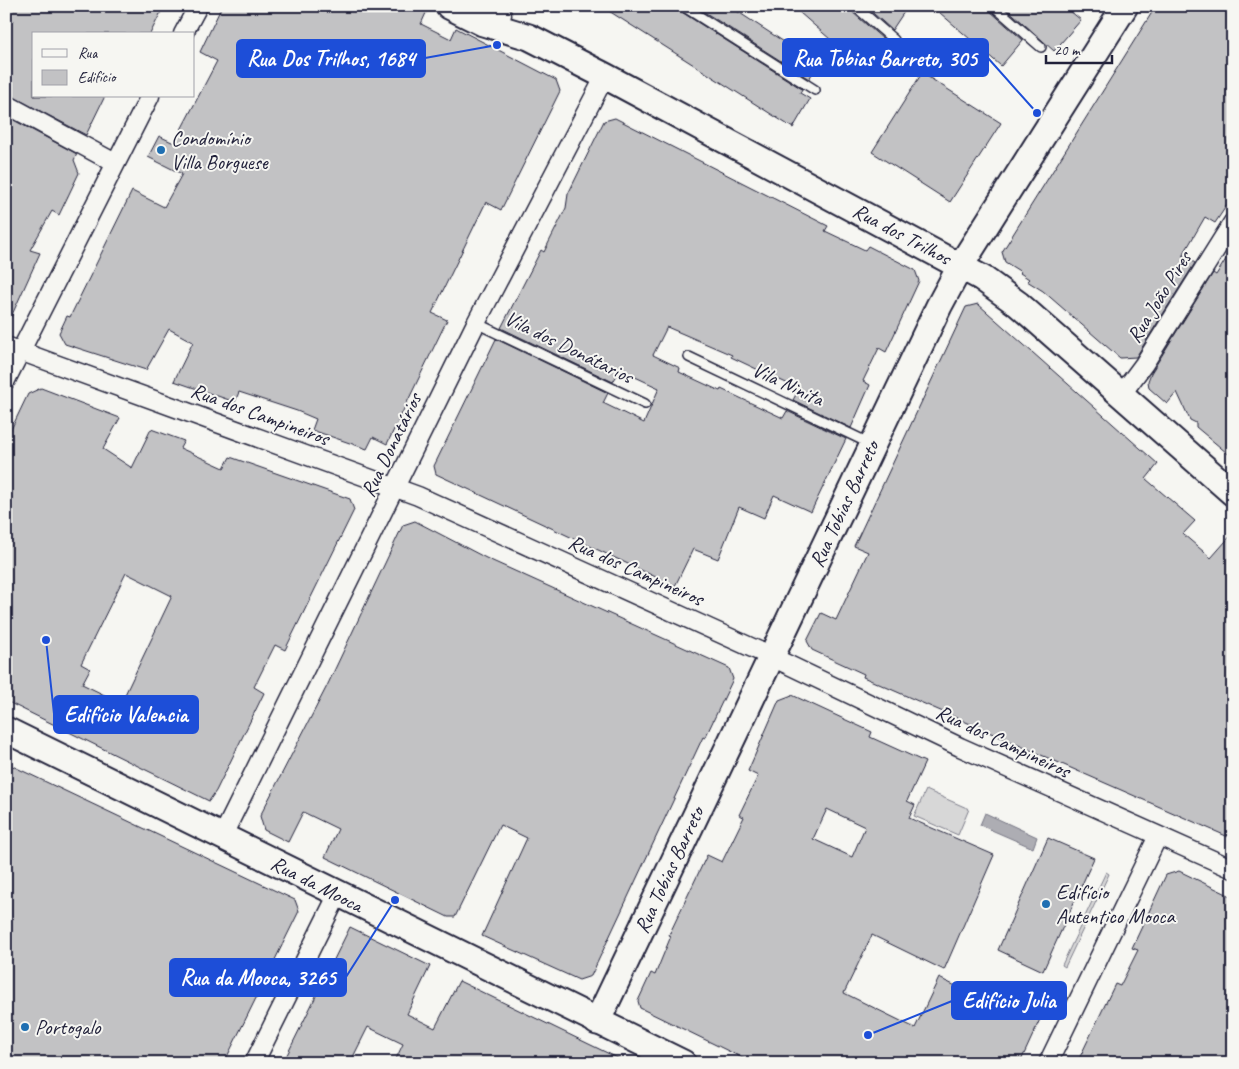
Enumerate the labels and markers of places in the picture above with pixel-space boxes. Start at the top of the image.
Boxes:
callout: Rua Tobias Barreto, 305 [783,39,988,76]
callout: Rua Dos Trilhos, 1684 [237,40,425,77]
place label: Condomínio Villa Borguese [171,125,269,175]
marker: Condomínio Villa Borguese [155,144,167,156]
callout: Edifício Valencia [54,696,198,733]
place label: Edifício Autentico Mooca [1056,879,1176,929]
marker: Edifício Autentico Mooca [1040,898,1052,910]
callout: Rua da Mooca, 3265 [170,959,346,996]
callout: Edifício Julia [952,982,1066,1019]
place label: Portogalo [35,1014,102,1040]
marker: Portogalo [19,1021,31,1033]

